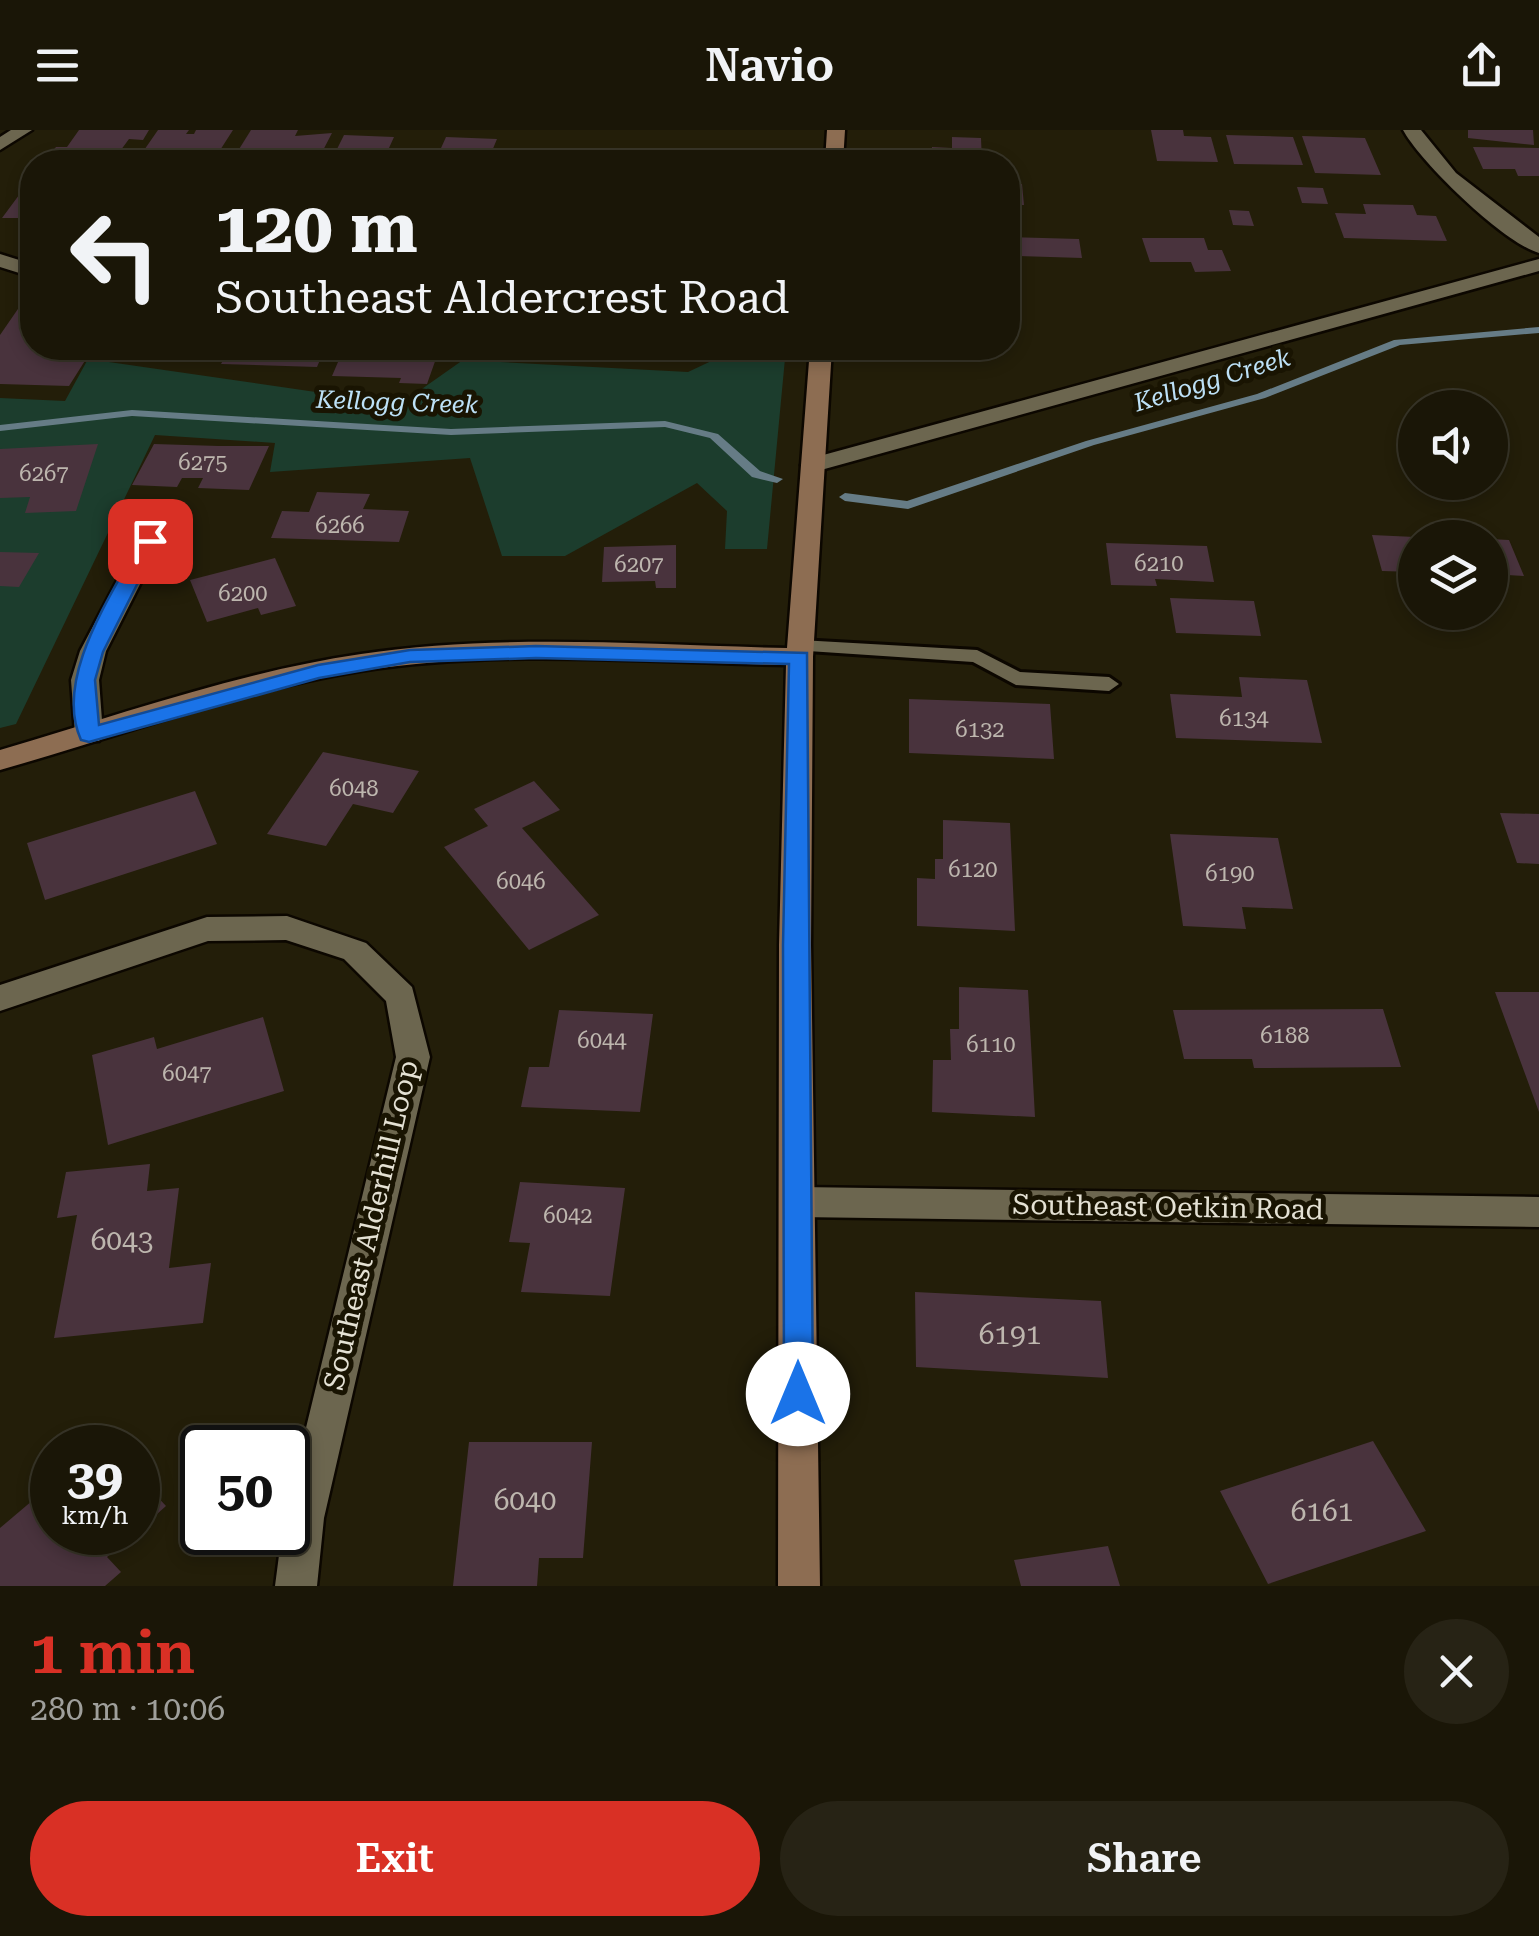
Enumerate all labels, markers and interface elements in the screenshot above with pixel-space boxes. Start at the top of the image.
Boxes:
icon: menu [30,38,85,93]
icon: share [1454,38,1509,93]
text: Navio [705,39,834,92]
text: 120 m [215,187,418,269]
icon: left [50,190,180,320]
text: Southeast Aldercrest Road [215,271,789,324]
water label: Kellogg Creek [1129,342,1294,418]
water label: Kellogg Creek [315,385,479,419]
map controls [1398,390,1508,630]
button: sound [1398,390,1508,500]
house number: 6275 [178,450,228,475]
house number: 6267 [19,461,69,486]
pin [108,499,193,584]
house number: 6266 [315,513,365,538]
icon: arrive [123,514,178,569]
button: layers [1398,520,1508,630]
house number: 6210 [1134,551,1184,576]
house number: 6207 [614,552,664,577]
house number: 6200 [218,581,268,606]
house number: 6134 [1219,706,1269,731]
house number: 6132 [955,717,1005,742]
house number: 6048 [329,776,379,801]
house number: 6120 [948,857,998,882]
house number: 6190 [1205,861,1255,886]
house number: 6046 [496,869,546,894]
house number: 6188 [1260,1023,1310,1048]
house number: 6044 [577,1028,627,1053]
house number: 6110 [966,1032,1016,1057]
street label: Southeast Alderhill Loop [317,1057,425,1393]
house number: 6047 [162,1061,212,1086]
street label: Southeast Oetkin Road [1012,1188,1324,1226]
house number: 6042 [543,1203,593,1228]
house number: 6043 [91,1224,153,1257]
house number: 6191 [979,1318,1041,1351]
position arrow [746,1342,850,1446]
speed limit sign: 50 [180,1425,310,1555]
text: 39 [67,1449,123,1507]
house number: 6040 [494,1484,556,1517]
house number: 6161 [1291,1495,1353,1528]
text: km/h [62,1501,128,1530]
text: 1 min [30,1617,195,1688]
button: close [1404,1619,1509,1724]
text: 280 m · 10:06 [30,1690,225,1728]
button: Exit [30,1801,760,1916]
button: Share [780,1801,1509,1916]

